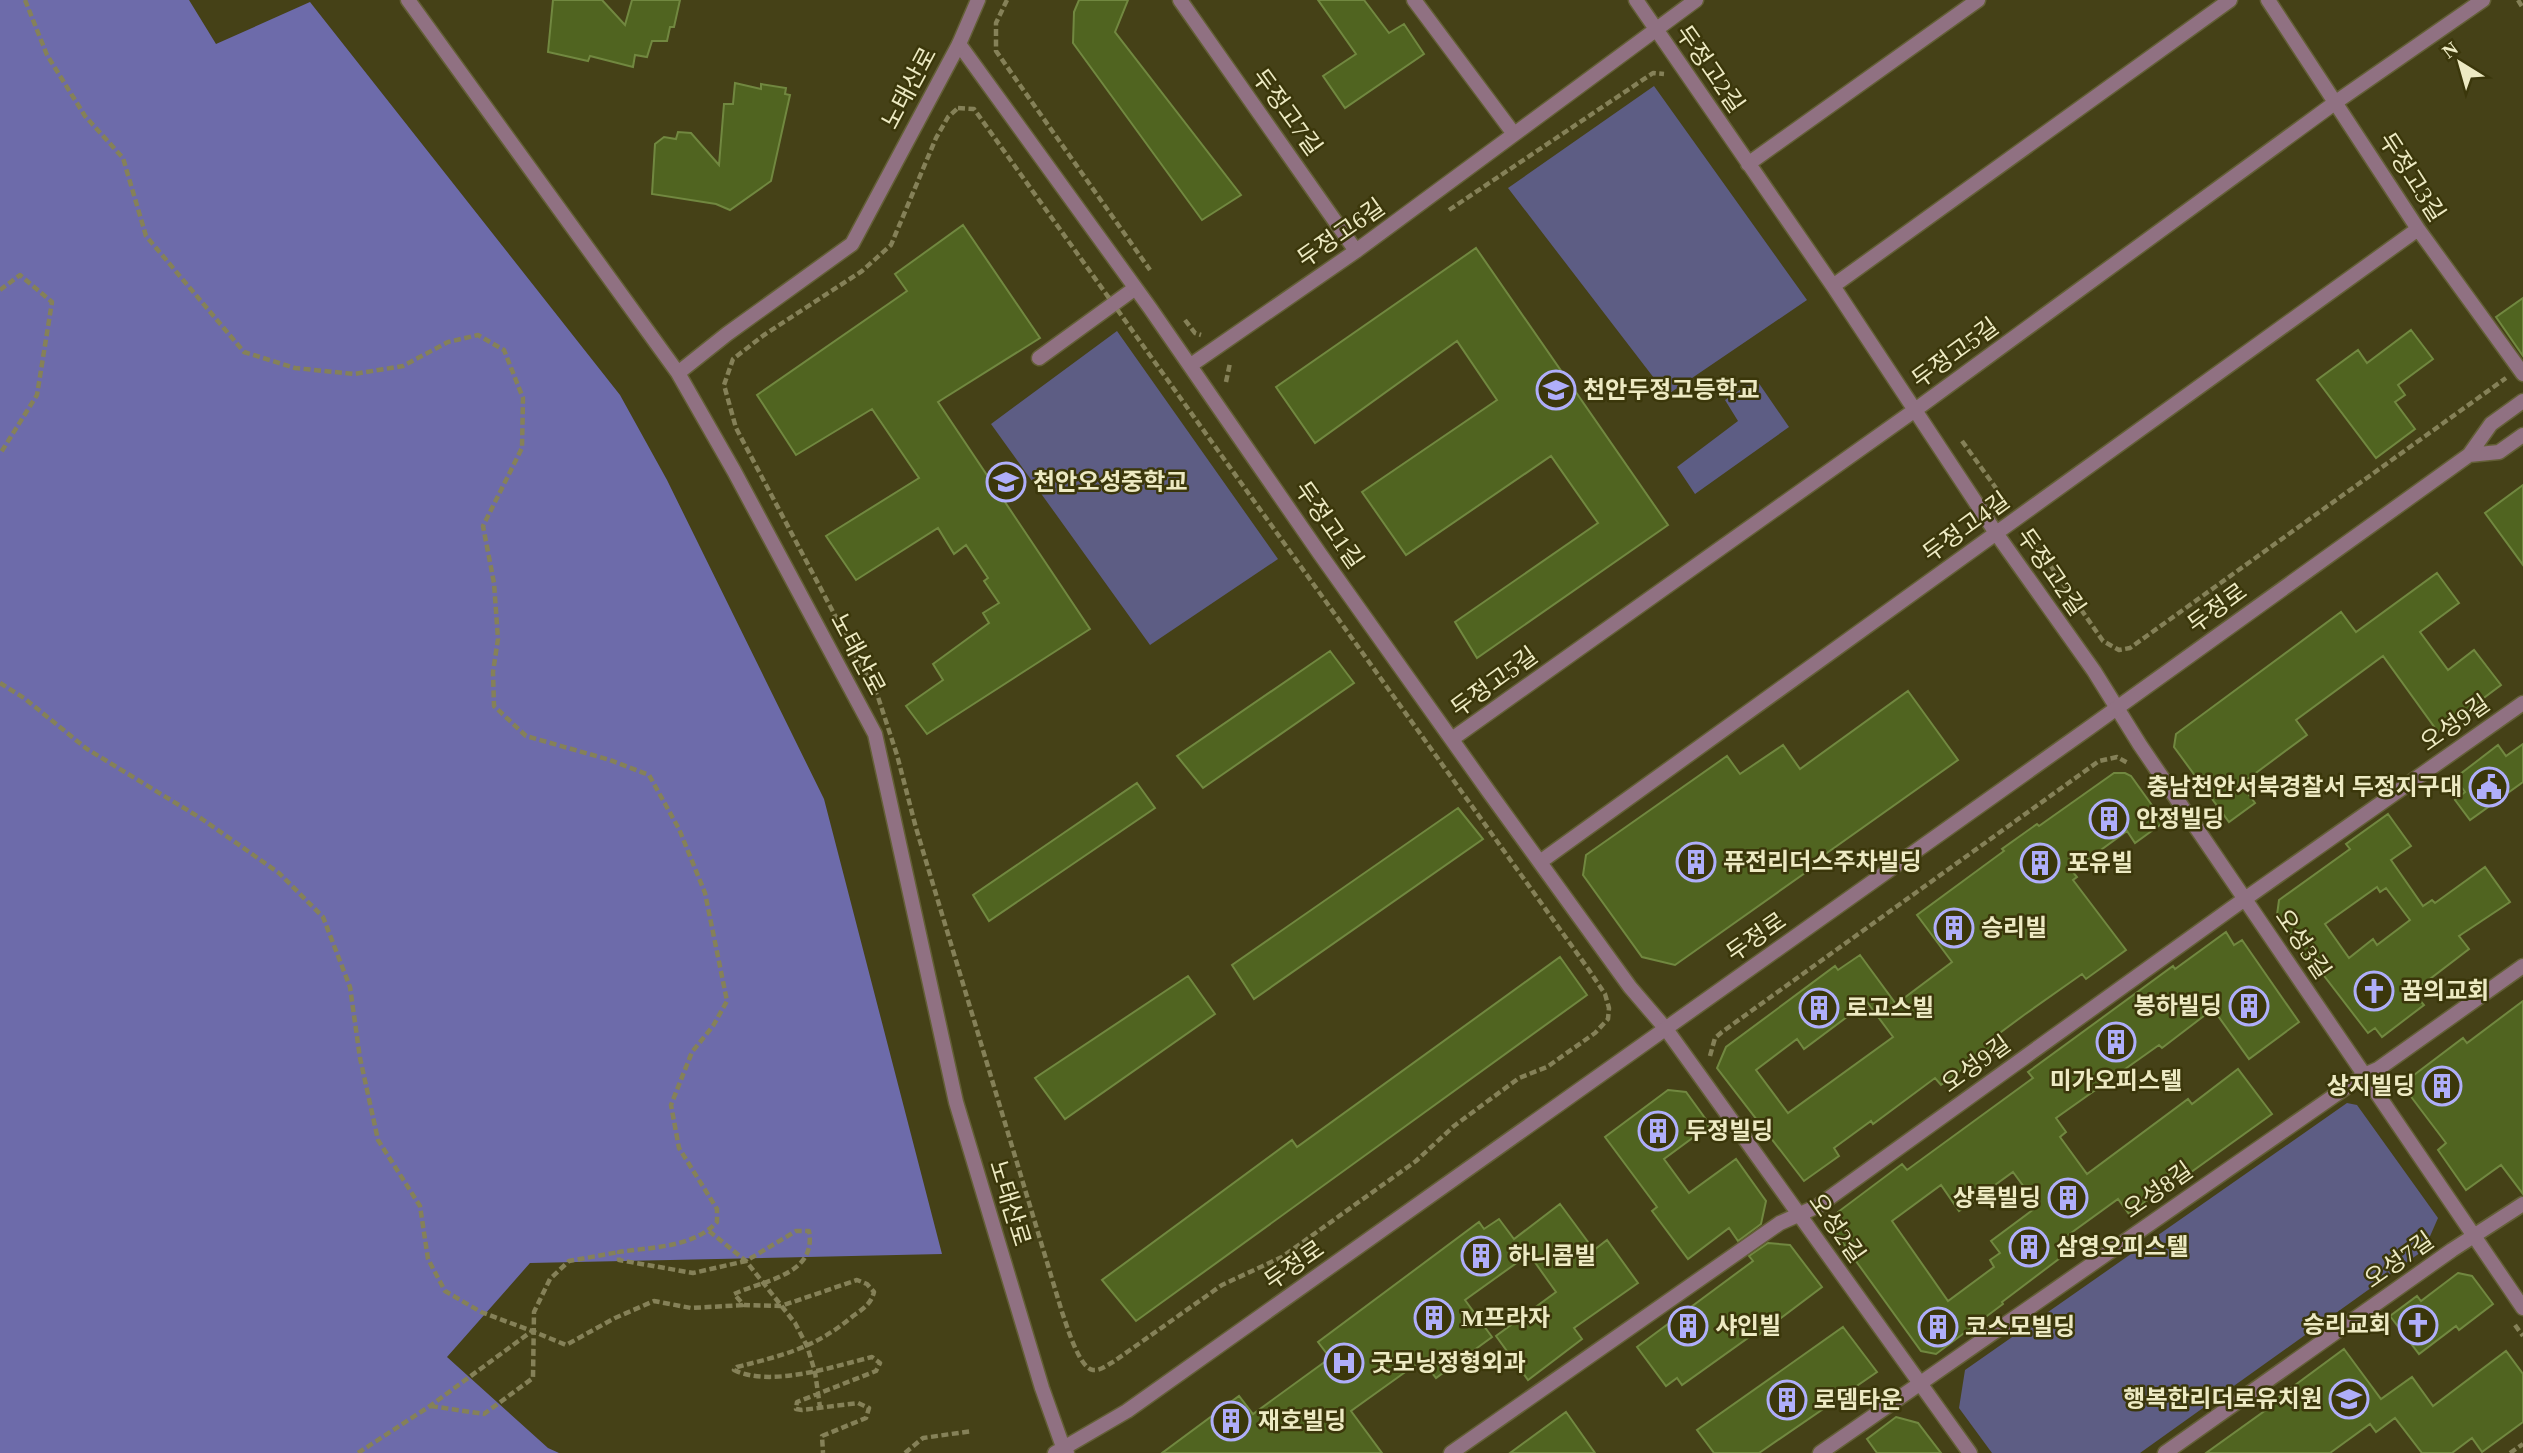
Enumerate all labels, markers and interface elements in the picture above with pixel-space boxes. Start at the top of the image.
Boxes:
street label: 두정고2길 [1671,20,1749,118]
north arrow [2425,28,2495,98]
text: N [2438,37,2462,62]
street label: 노태산로 [877,43,941,133]
street label: 두정고7길 [1247,64,1327,160]
street label: 두정고3길 [2374,128,2450,226]
street label: 두정고6길 [1292,194,1390,272]
street label: 두정고5길 [1907,313,2003,393]
school or university icon: 천안두정고등학교 [1535,369,1577,411]
place label: 천안두정고등학교 [1583,377,1760,403]
school or university icon: 천안오성중학교 [985,461,1027,503]
place label: 천안오성중학교 [1033,469,1188,495]
street label: 두정고1길 [1290,476,1368,574]
street label: 두정고4길 [1918,487,2014,567]
street label: 두정고2길 [2012,523,2090,621]
street label: 두정로 [2183,578,2251,638]
street label: 노태산로 [826,609,890,699]
street label: 두정고5길 [1446,642,1542,722]
street label: 오성9길 [2415,690,2495,756]
public building icon: 충남천안서북경찰서 두정지구대 [2468,766,2510,808]
place label: 충남천안서북경찰서 두정지구대 [2147,774,2462,800]
building icon: 안정빌딩 [2088,798,2130,840]
place label: 안정빌딩 [2136,806,2224,832]
building icon: 퓨전리더스주차빌딩 [1675,841,1717,883]
building icon: 포유빌 [2019,842,2061,884]
place label: 퓨전리더스주차빌딩 [1723,849,1922,875]
place label: 포유빌 [2067,850,2133,876]
street label: 오성3길 [2270,904,2336,984]
street label: 두정로 [1721,907,1791,967]
building icon: 승리빌 [1933,907,1975,949]
place label: 승리빌 [1981,915,2047,941]
church icon: 꿈의교회 [2353,970,2395,1012]
place label: 꿈의교회 [2401,978,2489,1004]
building icon: 봉하빌딩 [2228,985,2270,1027]
building icon: 로고스빌 [1798,987,1840,1029]
place label: 봉하빌딩 [2134,993,2222,1019]
place label: 로고스빌 [1846,995,1934,1021]
building icon: 미가오피스텔 [2095,1021,2137,1063]
street label: 오성9길 [1937,1030,2015,1098]
building icon: 상지빌딩 [2421,1065,2463,1107]
place label: 미가오피스텔 [2050,1068,2182,1094]
place label: 상지빌딩 [2327,1073,2415,1099]
building icon: 두정빌딩 [1637,1110,1679,1152]
place label: 두정빌딩 [1685,1118,1773,1144]
street label: 노태산로 [985,1157,1035,1249]
street label: 오성8길 [2118,1157,2198,1223]
building icon: 상록빌딩 [2047,1177,2089,1219]
place label: 상록빌딩 [1953,1185,2041,1211]
street label: 오성2길 [1804,1188,1870,1268]
building icon: 삼영오피스텔 [2008,1226,2050,1268]
street label: 오성7길 [2359,1227,2439,1293]
place label: 삼영오피스텔 [2056,1234,2188,1260]
street label: 두정로 [1259,1235,1329,1295]
building icon: 하니콤빌 [1460,1235,1502,1277]
place label: 하니콤빌 [1508,1243,1596,1269]
building icon: M프라자 [1413,1297,1455,1339]
church icon: 승리교회 [2397,1304,2439,1346]
place label: M프라자 [1461,1305,1550,1331]
building icon: 샤인빌 [1667,1305,1709,1347]
building icon: 코스모빌딩 [1917,1306,1959,1348]
place label: 승리교회 [2303,1312,2391,1338]
place label: 샤인빌 [1715,1313,1781,1339]
place label: 코스모빌딩 [1965,1314,2075,1340]
hospital icon: 굿모닝정형외과 [1323,1342,1365,1384]
place label: 굿모닝정형외과 [1371,1350,1526,1376]
school or university icon: 행복한리더로유치원 [2328,1378,2370,1420]
building icon: 로뎀타운 [1766,1379,1808,1421]
place label: 행복한리더로유치원 [2123,1386,2322,1412]
place label: 로뎀타운 [1814,1387,1902,1413]
building icon: 재호빌딩 [1210,1400,1252,1442]
place label: 재호빌딩 [1258,1408,1346,1434]

